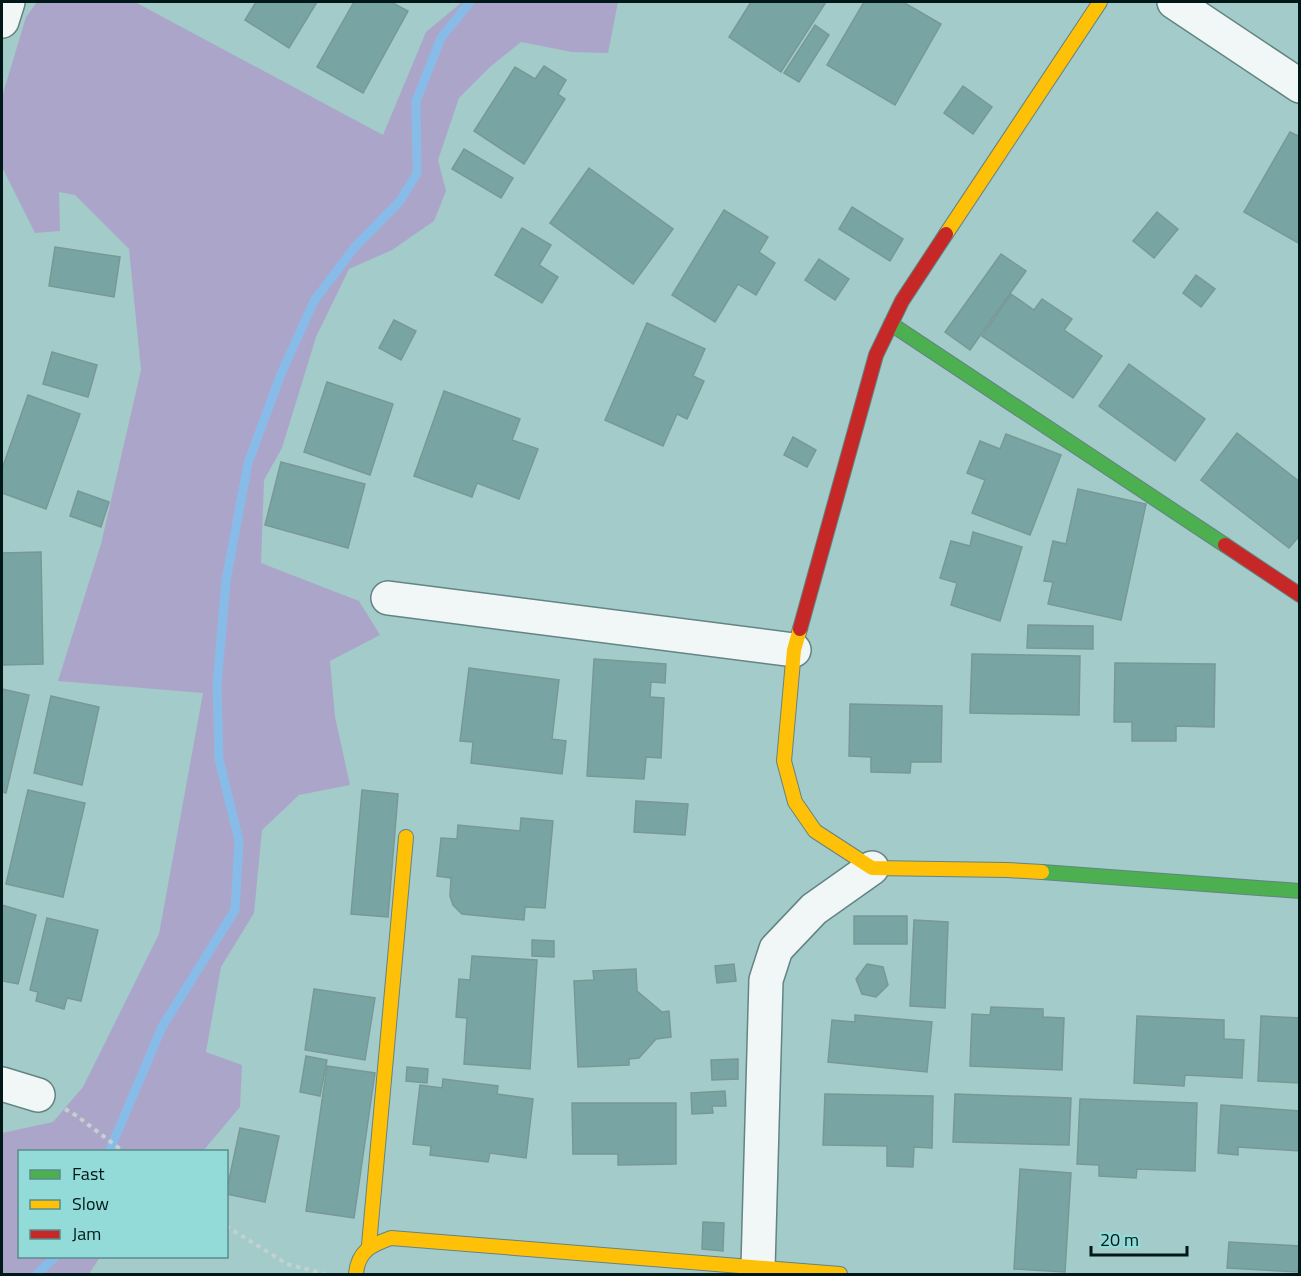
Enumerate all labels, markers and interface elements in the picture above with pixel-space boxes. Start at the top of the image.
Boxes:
legend [18,1150,228,1258]
text: Fast [72,1160,105,1187]
text: Slow [72,1190,109,1217]
scale bar [1091,1219,1187,1257]
text: Jam [72,1220,101,1247]
text: 20 m [1100,1226,1139,1253]

